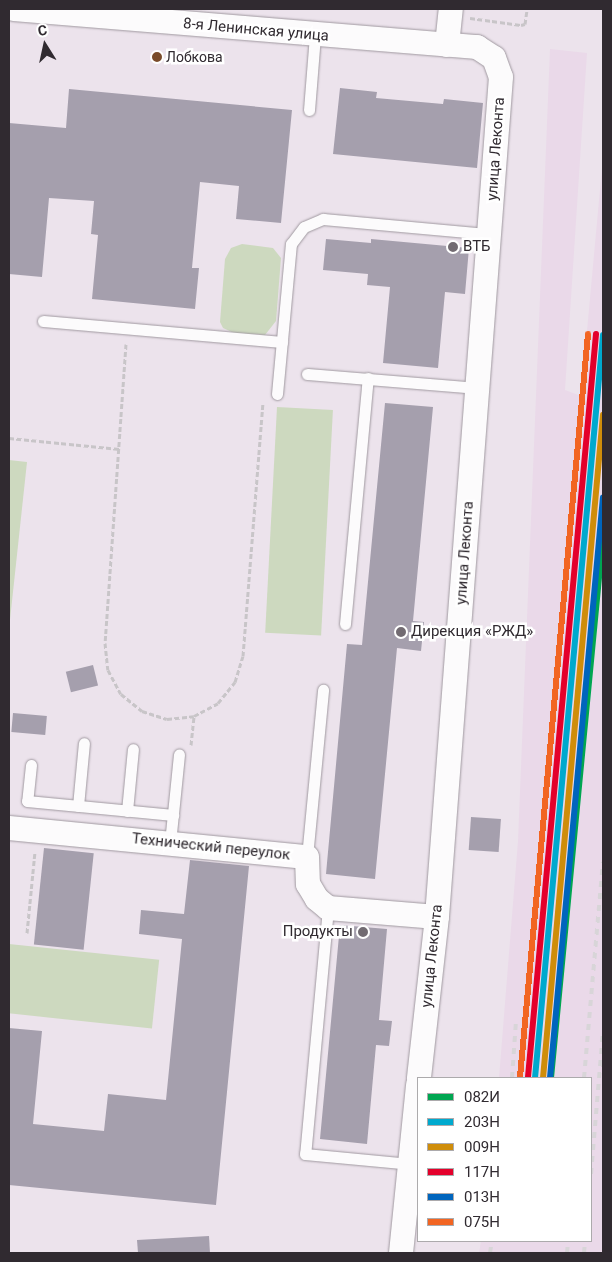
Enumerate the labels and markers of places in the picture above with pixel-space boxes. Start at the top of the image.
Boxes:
place label: Лобкова [166,49,223,65]
marker: Лобкова [152,52,162,62]
place label: ВТБ [463,238,491,256]
marker: ВТБ [447,241,459,253]
place label: Дирекция «РЖД» [411,623,533,641]
marker: Дирекция «РЖД» [395,626,407,638]
place label: Продукты [283,923,353,941]
marker: Продукты [357,926,369,938]

